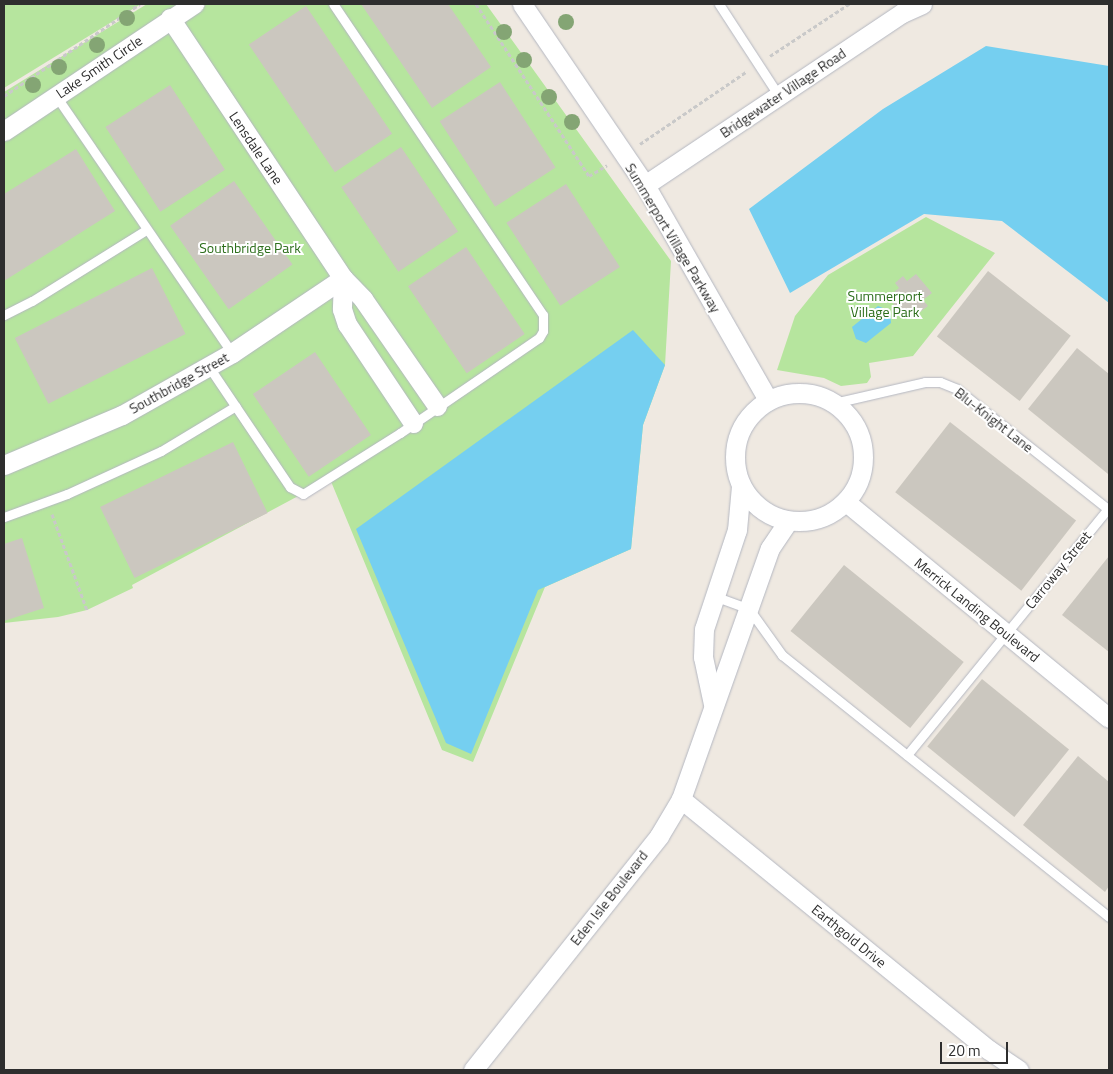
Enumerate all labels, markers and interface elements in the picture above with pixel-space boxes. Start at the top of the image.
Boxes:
street label: Lake Smith Circle [53,32,145,102]
street label: Bridgewater Village Road [717,45,849,141]
street label: Lensdale Lane [226,109,286,187]
street label: Summerport Village Parkway [622,160,724,316]
park label: Southbridge Park [199,240,301,256]
park label: Summerport Village Park [848,288,922,321]
street label: Southbridge Street [126,349,232,417]
street label: Blu-Knight Lane [951,384,1037,456]
street label: Carroway Street [1022,528,1094,612]
street label: Merrick Landing Boulevard [911,554,1043,666]
street label: Eden Isle Boulevard [567,847,651,949]
street label: Earthgold Drive [808,901,890,971]
scale bar [943,1032,1010,1064]
text: 20 m [948,1039,981,1062]

